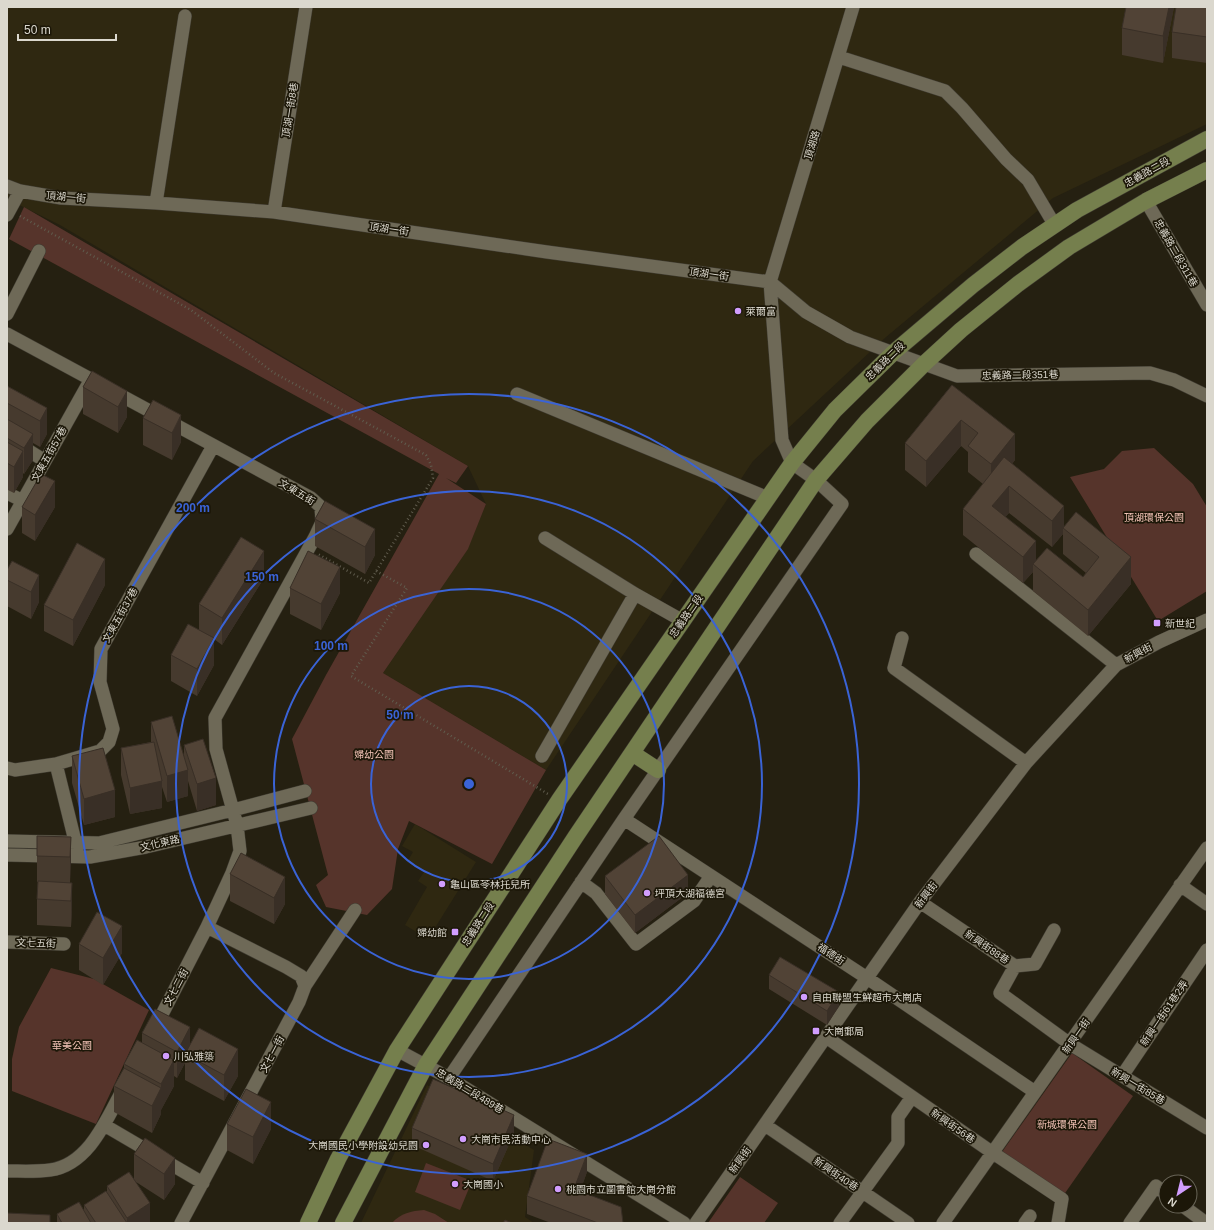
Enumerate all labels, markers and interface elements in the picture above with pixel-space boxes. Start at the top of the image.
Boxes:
scale bar [18,16,116,42]
text: 50 m [24,23,51,37]
street label: 頂湖一街8巷 [280,82,300,138]
street label: 頂湖路 [802,129,822,161]
street label: 忠義路二段 [1122,155,1172,189]
street label: 頂湖一街 [46,190,86,204]
street label: 忠義路二段311巷 [1152,217,1200,289]
street label: 頂湖一街 [368,221,410,237]
street label: 頂湖一街 [688,266,730,282]
marker: 萊爾富 [733,306,743,316]
place label: 萊爾富 [746,306,776,317]
street label: 忠義路二段 [863,340,907,382]
street label: 忠義路二段351巷 [982,369,1058,381]
street label: 文東五街57巷 [29,425,69,483]
street label: 文東五街 [277,477,317,507]
text: 200 m [176,501,210,515]
park label: 頂湖環保公園 [1124,512,1184,523]
text: 150 m [245,570,279,584]
street label: 文東五街37巷 [100,586,140,644]
street label: 忠義路二段 [667,592,705,640]
marker: 新世紀 [1152,618,1162,628]
place label: 新世紀 [1165,618,1195,629]
text: 100 m [314,639,348,653]
street label: 新興街 [1122,641,1154,665]
text: 50 m [386,708,414,722]
park label: 婦幼公園 [354,749,394,760]
centre of rings [462,777,476,791]
street label: 文化東路 [139,833,181,853]
marker: 龜山區苓林托兒所 [437,879,447,889]
place label: 龜山區苓林托兒所 [450,879,530,890]
street label: 新興街 [913,880,939,910]
marker: 坪頂大湖福德宮 [642,888,652,898]
place label: 坪頂大湖福德宮 [655,888,725,899]
street label: 忠義路二段 [460,900,496,948]
place label: 婦幼館 [417,927,447,938]
marker: 婦幼館 [450,927,460,937]
street label: 新興街88巷 [963,928,1011,966]
street label: 文七五街 [16,937,56,949]
street label: 福德街 [815,941,847,967]
street label: 文七二街 [162,967,190,1007]
street label: 新興一街61巷2弄 [1138,978,1190,1048]
marker: 自由聯盟生鮮超市大崗店 [799,992,809,1002]
place label: 自由聯盟生鮮超市大崗店 [812,992,922,1003]
street label: 新興一街 [1060,1016,1092,1056]
marker: 大崗郵局 [811,1026,821,1036]
place label: 大崗郵局 [824,1026,864,1037]
street label: 文七一街 [258,1034,286,1074]
park label: 華美公園 [52,1040,92,1051]
marker: 川弘雅築 [161,1051,171,1061]
place label: 川弘雅築 [174,1051,214,1062]
street label: 新興一街85巷 [1109,1066,1167,1106]
street label: 忠義路二段489巷 [434,1067,506,1115]
street label: 新興街56巷 [929,1107,977,1145]
park label: 新城環保公園 [1037,1119,1097,1130]
marker: 大崗市民活動中心 [458,1134,468,1144]
place label: 大崗市民活動中心 [471,1134,551,1145]
place label: 大崗國民小學附設幼兒園 [308,1140,418,1151]
marker: 大崗國民小學附設幼兒園 [421,1140,431,1150]
street label: 新興街 [727,1145,753,1175]
street label: 新興街40巷 [812,1155,860,1193]
north arrow [1158,1174,1198,1214]
marker: 大崗國小 [450,1179,460,1189]
place label: 大崗國小 [463,1179,503,1190]
marker: 桃園市立圖書館大崗分館 [553,1184,563,1194]
place label: 桃園市立圖書館大崗分館 [566,1184,676,1195]
text: N [1166,1195,1179,1209]

